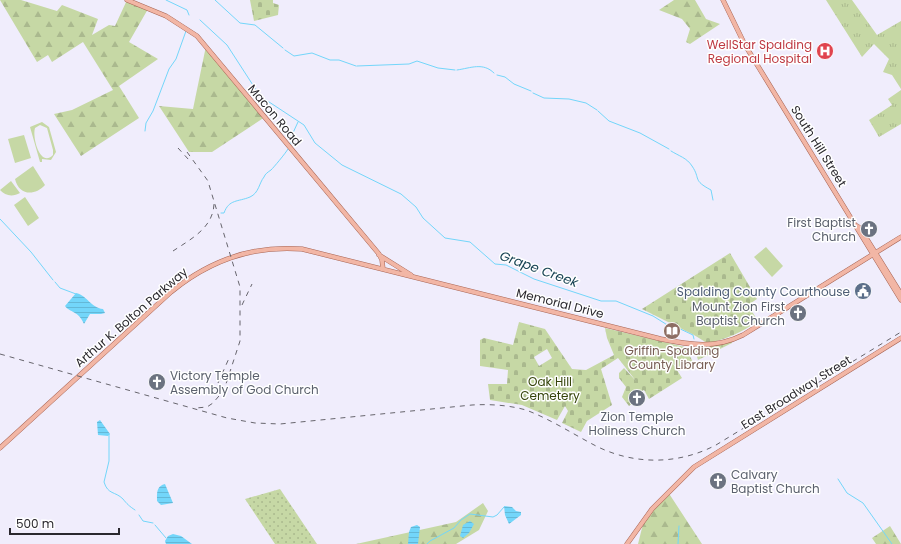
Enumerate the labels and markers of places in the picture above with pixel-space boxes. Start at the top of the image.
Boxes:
place label: WellStar Spalding Regional Hospital [707,36,812,67]
hospital icon: WellStar Spalding Regional Hospital [815,41,835,61]
place label: First Baptist Church [787,214,856,245]
church icon: First Baptist Church [859,219,879,239]
public building icon: Spalding County Courthouse [853,281,873,301]
place label: Spalding County Courthouse [677,283,850,300]
place label: Mount Zion First Baptist Church [692,298,785,329]
church icon: Mount Zion First Baptist Church [788,303,808,323]
library icon: Griffin-Spalding County Library [662,321,682,341]
place label: Griffin-Spalding County Library [625,342,719,373]
place label: Victory Temple Assembly of God Church [170,367,319,398]
church icon: Victory Temple Assembly of God Church [147,372,167,392]
church icon: Zion Temple Holiness Church [627,388,647,408]
place label: Zion Temple Holiness Church [589,408,685,439]
place label: Calvary Baptist Church [731,466,820,497]
church icon: Calvary Baptist Church [708,471,728,491]

